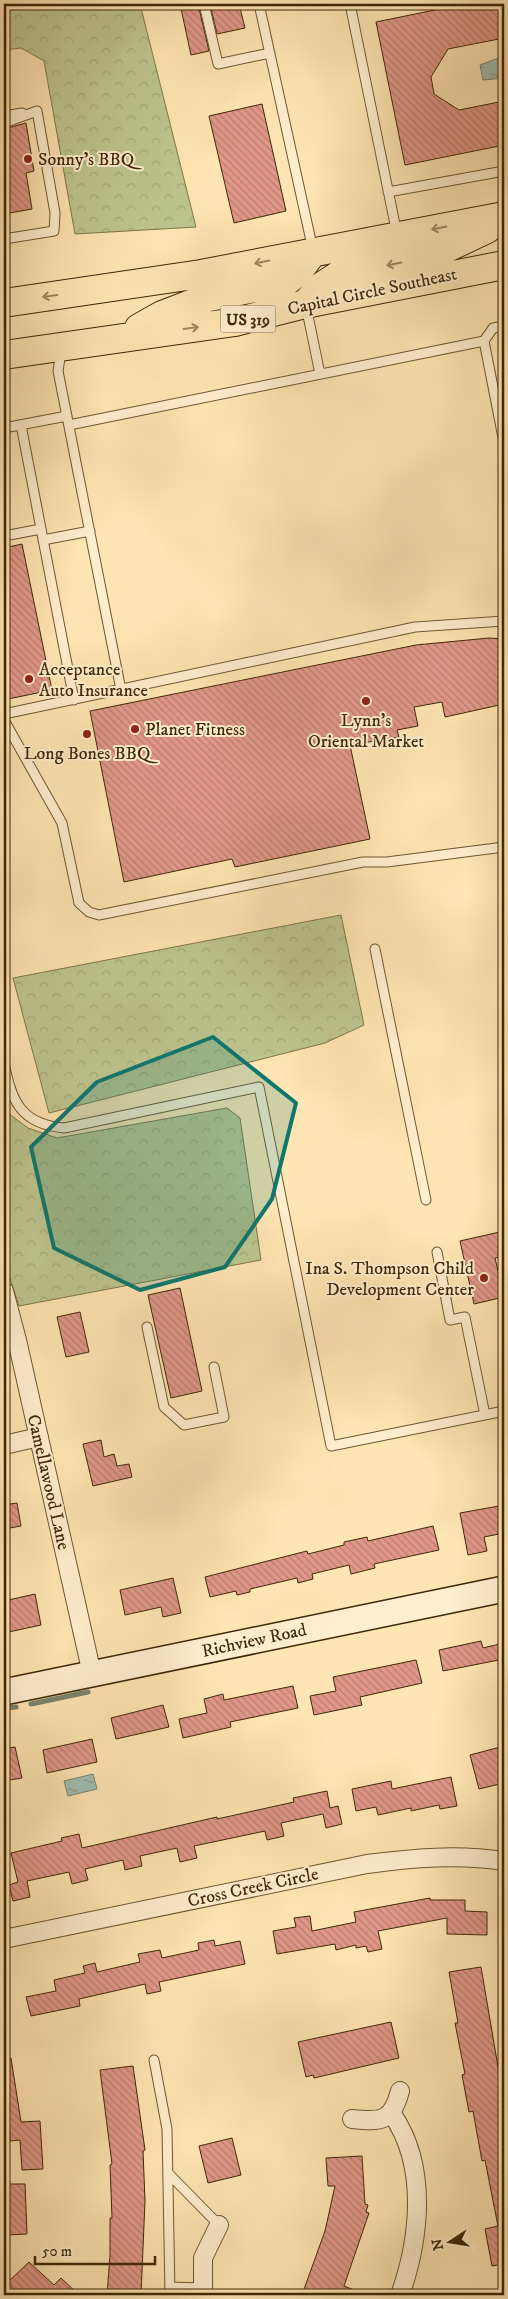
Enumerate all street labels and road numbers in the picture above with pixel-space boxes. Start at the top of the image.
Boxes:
street label: Capital Circle Southeast [286,263,459,321]
road number: US 319 [220,306,276,332]
street label: Camellawood Lane [22,1412,74,1552]
street label: Richview Road [200,1619,308,1663]
street label: Cross Creek Circle [186,1863,321,1913]

